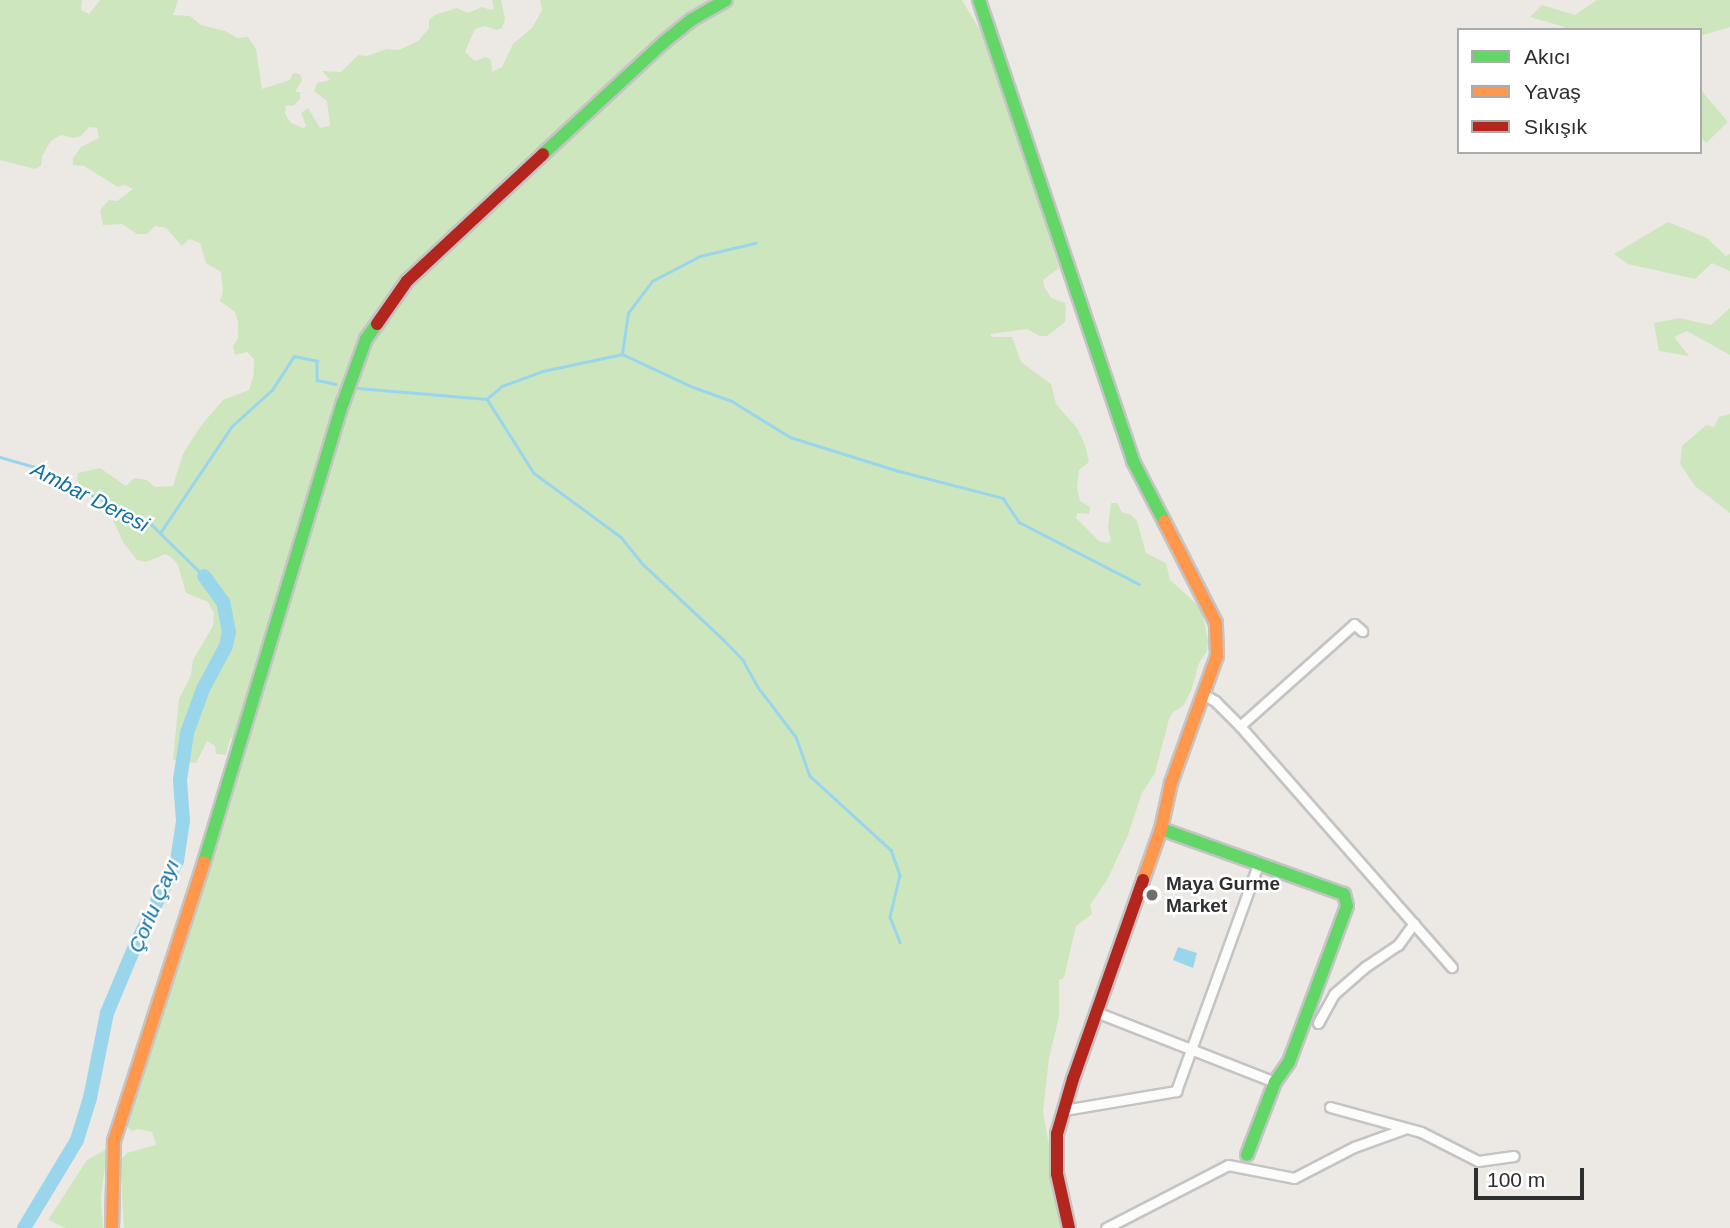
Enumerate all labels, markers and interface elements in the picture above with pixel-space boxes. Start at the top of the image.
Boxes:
legend [1457,28,1702,154]
text: Akıcı [1524,45,1571,68]
text: Yavaş [1524,80,1581,103]
text: Sıkışık [1524,115,1587,138]
water label: Ambar Deresi [27,457,153,537]
water label: Çorlu Çayı [123,855,185,957]
place label: Maya Gurme Market [1166,873,1280,917]
marker: Maya Gurme Market [1144,887,1160,903]
scale bar [1478,1154,1588,1198]
text: 100 m [1487,1168,1545,1191]

